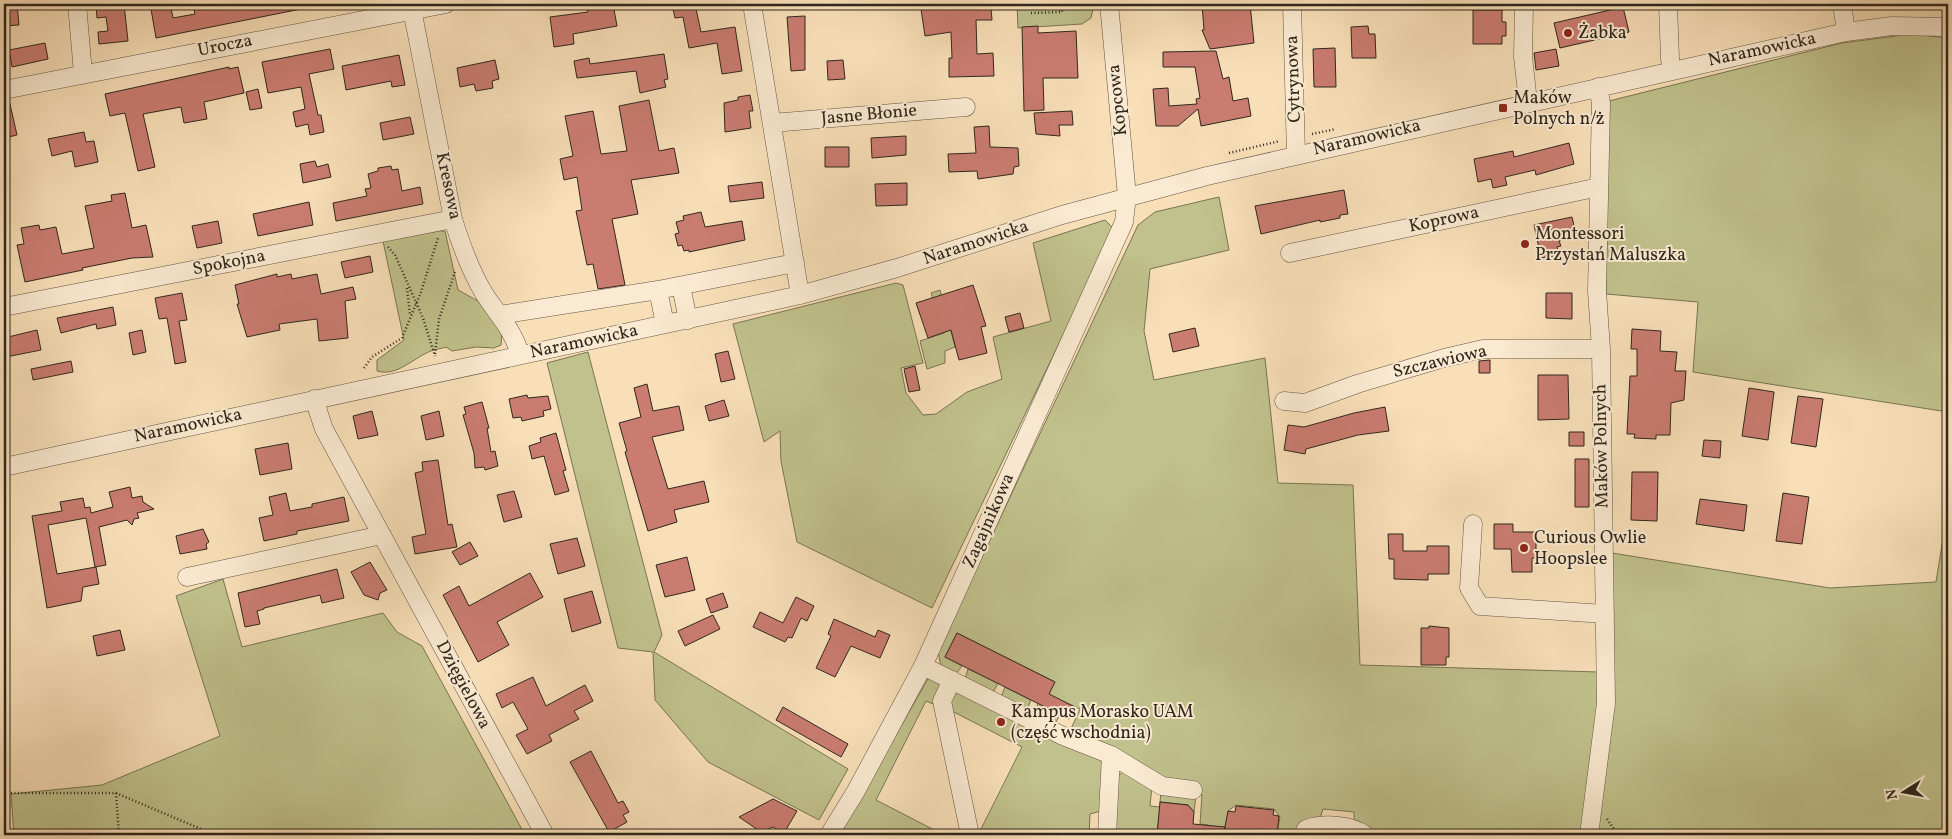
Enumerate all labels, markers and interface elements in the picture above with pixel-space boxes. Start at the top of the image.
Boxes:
place label: Żabka [1578,21,1627,46]
street label: Naramowicka [1706,26,1818,74]
marker: Żabka [1562,27,1574,39]
street label: Urocza [195,28,255,64]
street label: Cytrynowa [1280,35,1308,123]
street label: Kopcowa [1102,63,1134,137]
place label: Maków Polnych n/ż [1513,86,1605,132]
street label: Jasne Błonie [820,98,918,132]
marker: Maków Polnych n/ż [1497,102,1509,114]
street label: Naramowicka [1311,113,1423,163]
street label: Kresowa [429,150,467,222]
street label: Koprowa [1407,200,1481,240]
street label: Naramowicka [920,214,1032,272]
place label: Montessori Przystań Maluszka [1535,222,1686,268]
marker: Montessori Przystań Maluszka [1519,238,1531,250]
street label: Spokojna [191,244,268,282]
street label: Naramowicka [528,318,640,366]
street label: Szczawiowa [1390,339,1490,385]
street label: Maków Polnych [1588,383,1616,508]
street label: Naramowicka [132,402,244,450]
street label: Zagajnikowa [957,469,1021,572]
place label: Curious Owlie Hoopslee [1534,526,1646,572]
marker: Curious Owlie Hoopslee [1518,542,1530,554]
street label: Dzięgielowa [429,636,497,734]
place label: Kampus Morasko UAM (część wschodnia) [1011,700,1194,746]
marker: Kampus Morasko UAM (część wschodnia) [995,716,1007,728]
north arrow [1880,766,1930,816]
text: N [1882,787,1903,801]

